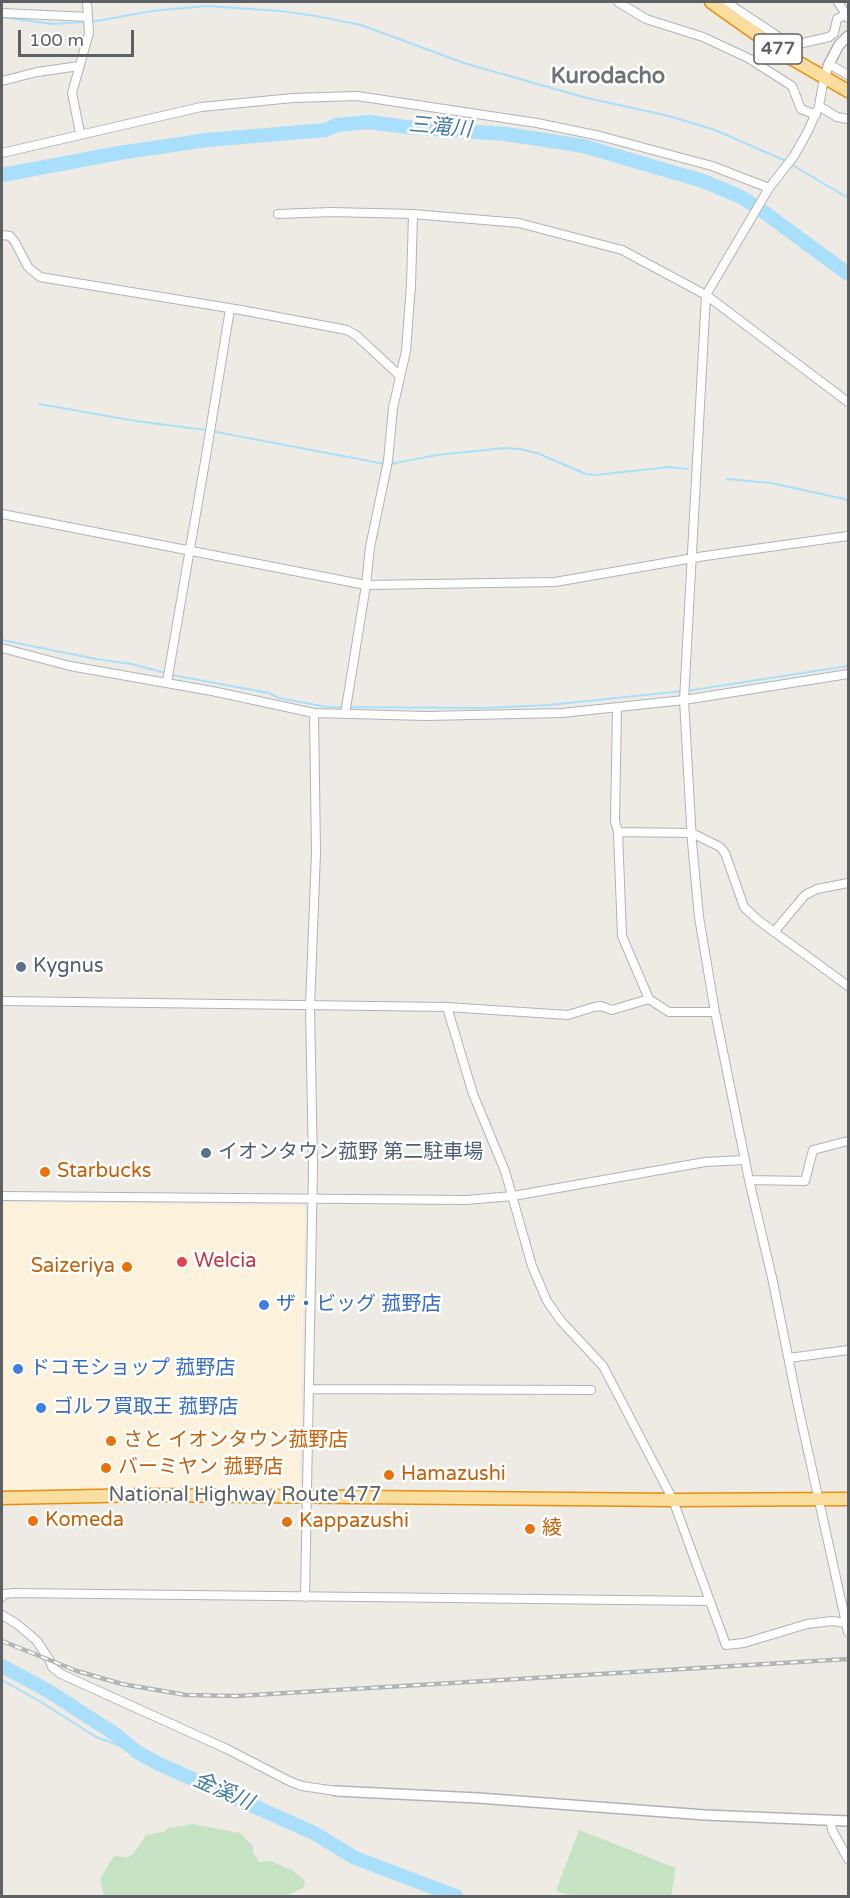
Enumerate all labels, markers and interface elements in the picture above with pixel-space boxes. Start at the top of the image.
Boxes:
scale bar [21,18,136,56]
text: 100 m [29,29,84,51]
road number: 477 [754,34,802,64]
district label: Kurodacho [551,64,665,90]
water label: 三滝川 [408,113,472,143]
place label: Kygnus [33,955,103,979]
marker: Kygnus [14,960,28,974]
place label: イオンタウン菰野 第二駐車場 [218,1141,483,1165]
marker: イオンタウン菰野 第二駐車場 [199,1146,213,1160]
place label: Starbucks [57,1160,151,1184]
marker: Starbucks [38,1165,52,1179]
place label: Welcia [194,1250,256,1274]
place label: Saizeriya [31,1255,115,1279]
marker: Welcia [175,1255,189,1269]
marker: Saizeriya [120,1260,134,1274]
place label: ザ・ビッグ 菰野店 [276,1293,441,1317]
marker: ザ・ビッグ 菰野店 [257,1298,271,1312]
place label: ドコモショップ 菰野店 [30,1357,235,1381]
marker: ドコモショップ 菰野店 [11,1362,25,1376]
place label: ゴルフ買取王 菰野店 [53,1396,238,1420]
marker: ゴルフ買取王 菰野店 [34,1401,48,1415]
place label: さと イオンタウン菰野店 [123,1429,348,1453]
marker: さと イオンタウン菰野店 [104,1434,118,1448]
place label: バーミヤン 菰野店 [118,1456,283,1480]
marker: バーミヤン 菰野店 [99,1461,113,1475]
place label: Hamazushi [401,1463,506,1487]
marker: Hamazushi [382,1468,396,1482]
street label: National Highway Route 477 [109,1484,381,1508]
place label: Komeda [45,1509,124,1533]
place label: Kappazushi [299,1510,409,1534]
marker: Komeda [26,1514,40,1528]
marker: Kappazushi [280,1515,294,1529]
place label: 綾 [542,1517,562,1541]
marker: 綾 [523,1522,537,1536]
water label: 金溪川 [189,1768,257,1816]

